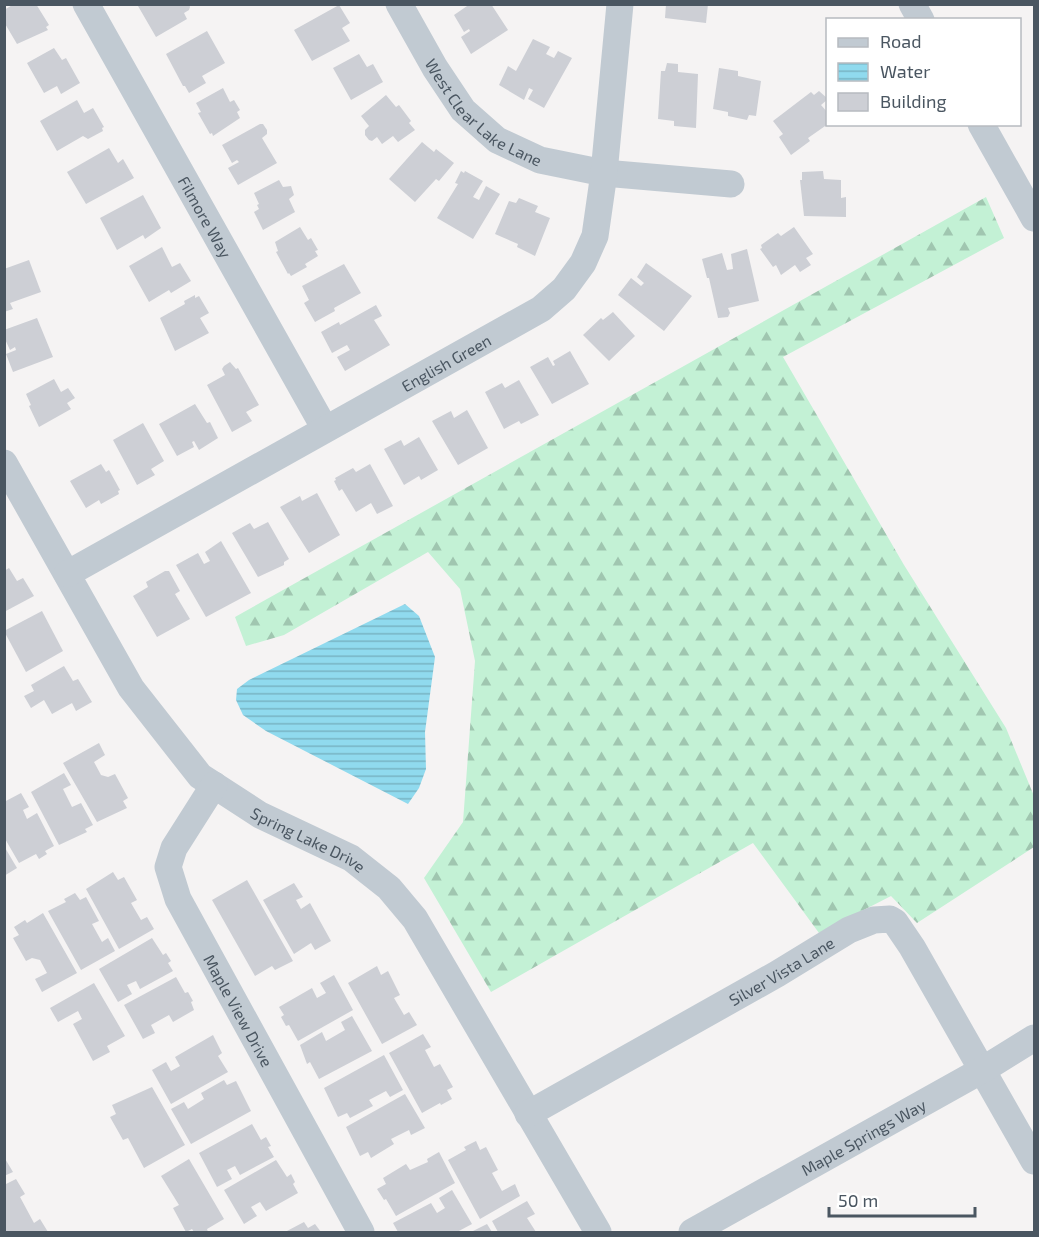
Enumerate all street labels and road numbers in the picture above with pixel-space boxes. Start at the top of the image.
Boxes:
street label: West Clear Lake Lane [422,55,545,169]
street label: Filmore Way [175,172,236,261]
street label: English Green [398,330,494,395]
street label: Spring Lake Drive [248,802,370,876]
street label: Silver Vista Lane [725,932,837,1009]
street label: Maple View Drive [201,951,278,1070]
street label: Maple Springs Way [798,1094,929,1179]

